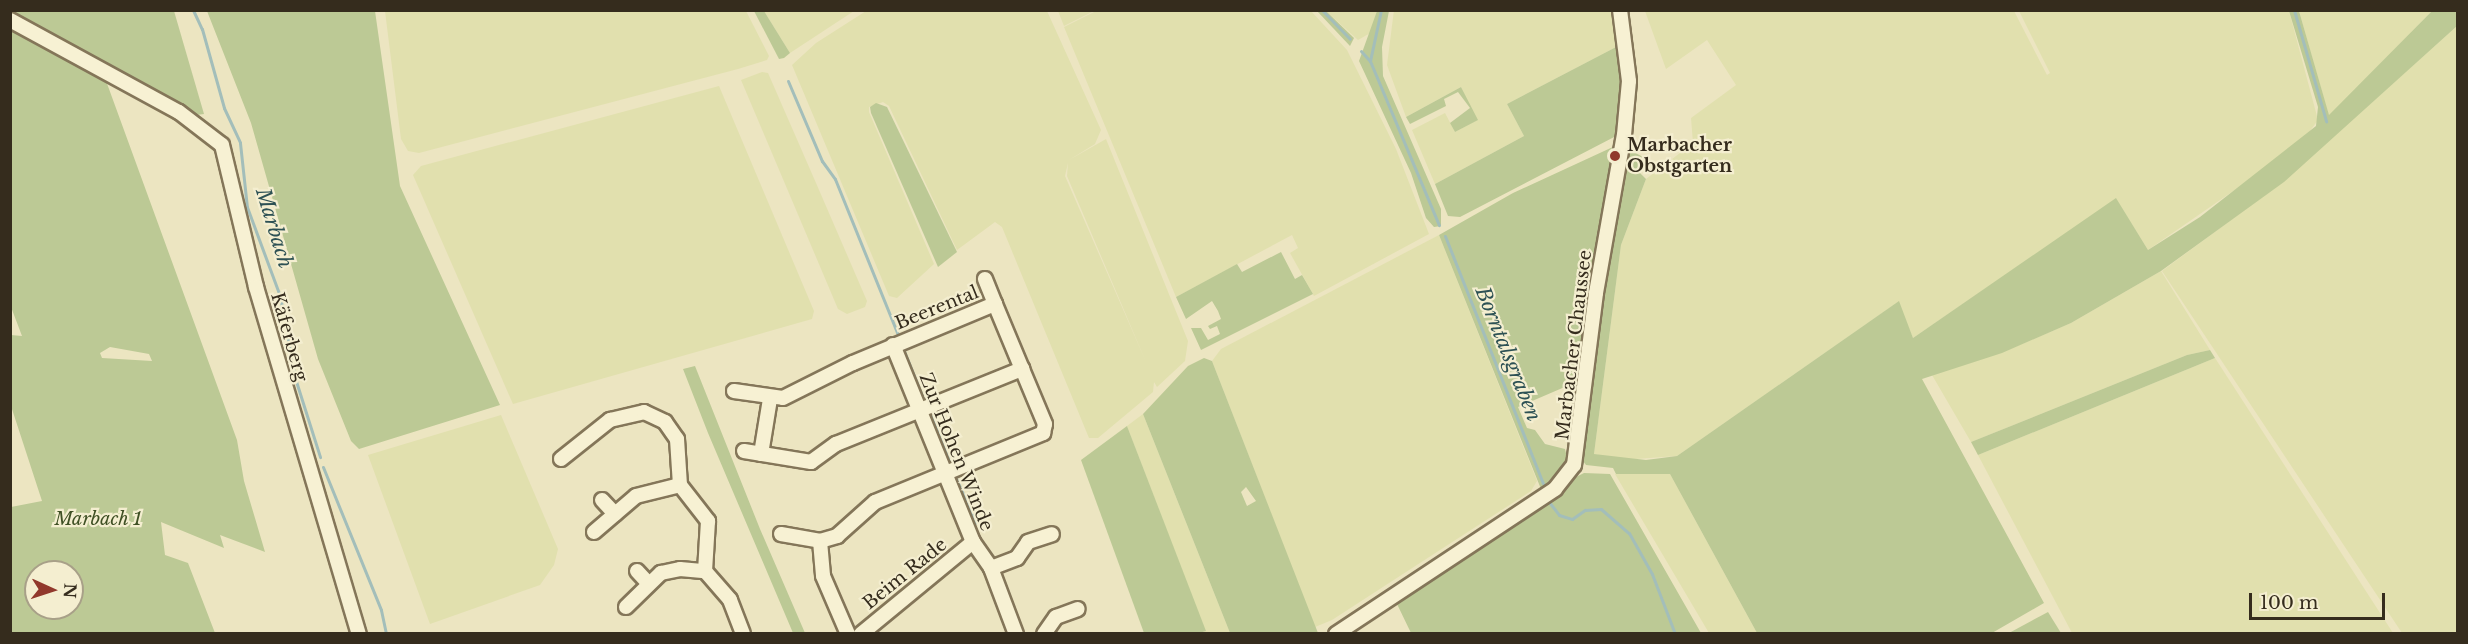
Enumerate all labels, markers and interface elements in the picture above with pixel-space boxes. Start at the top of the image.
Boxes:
place label: Marbacher Obstgarten [1627,135,1732,178]
marker: Marbacher Obstgarten [1608,149,1622,163]
water label: Marbach [250,185,298,271]
street label: Marbacher Chaussee [1552,248,1596,442]
street label: Beerental [892,281,982,335]
water label: Borntalsgraben [1470,283,1546,425]
street label: Käferberg [266,290,312,384]
street label: Zur Hohen Winde [914,369,998,535]
park label: Marbach 1 [54,508,142,530]
street label: Beim Rade [859,534,951,614]
north arrow [24,560,84,620]
scale bar [2252,581,2388,619]
text: N [60,583,80,599]
text: 100 m [2260,592,2318,614]

